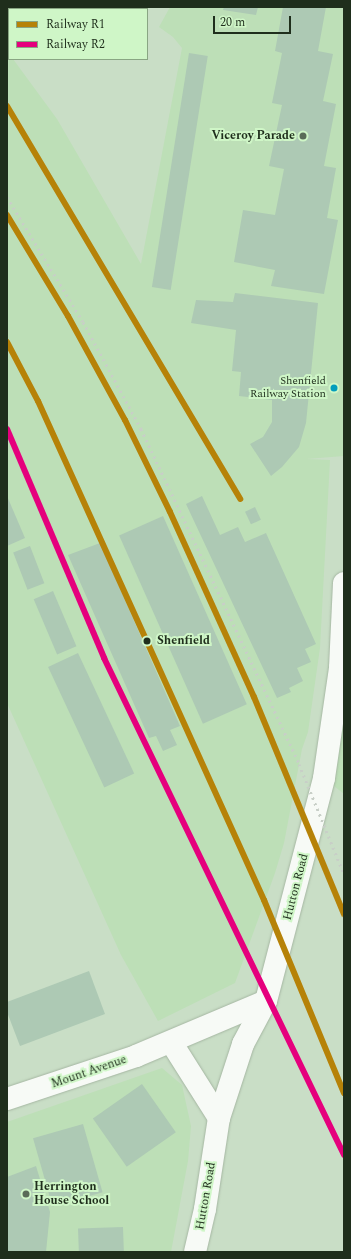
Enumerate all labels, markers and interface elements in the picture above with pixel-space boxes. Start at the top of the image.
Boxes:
legend [8,8,148,60]
scale bar [215,8,293,34]
text: 20 m [220,13,245,32]
text: Railway R1 [46,15,105,34]
text: Railway R2 [46,35,105,54]
place label: Viceroy Parade [211,129,295,143]
marker: Viceroy Parade [298,131,308,141]
place label: Shenfield Railway Station [250,375,326,401]
marker: Shenfield Railway Station [329,383,339,393]
marker: Shenfield [140,634,154,648]
place label: Shenfield [157,634,210,648]
street label: Hutton Road [280,852,312,922]
street label: Mount Avenue [50,1052,128,1092]
street label: Hutton Road [193,1161,219,1231]
place label: Herrington House School [34,1180,109,1208]
marker: Herrington House School [21,1189,31,1199]

